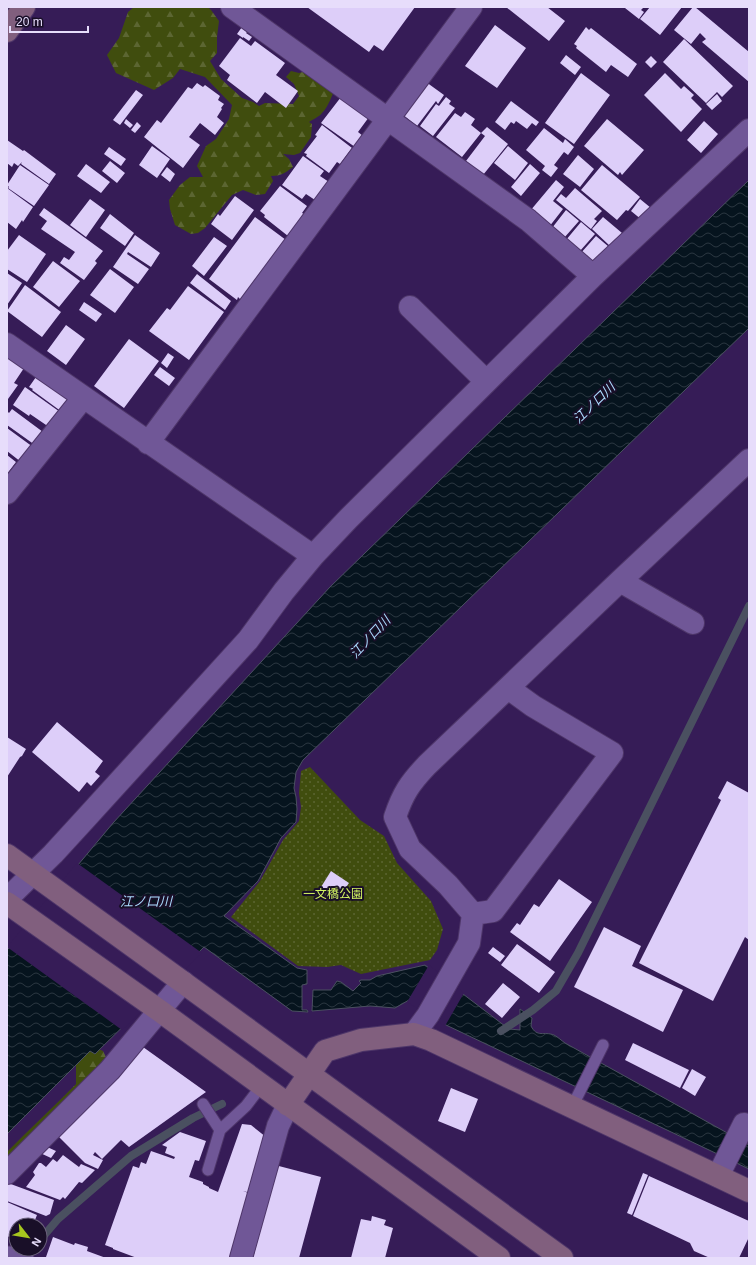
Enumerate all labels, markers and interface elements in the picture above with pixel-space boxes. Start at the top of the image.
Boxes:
scale bar [10,8,88,34]
text: 20 m [16,15,43,29]
water label: 江ノ口川 [570,378,619,426]
water label: 江ノ口川 [347,611,395,661]
park label: 一文橋公園 [303,887,363,901]
water label: 江ノ口川 [120,894,174,909]
north arrow [8,1217,48,1257]
text: N [29,1236,44,1249]

